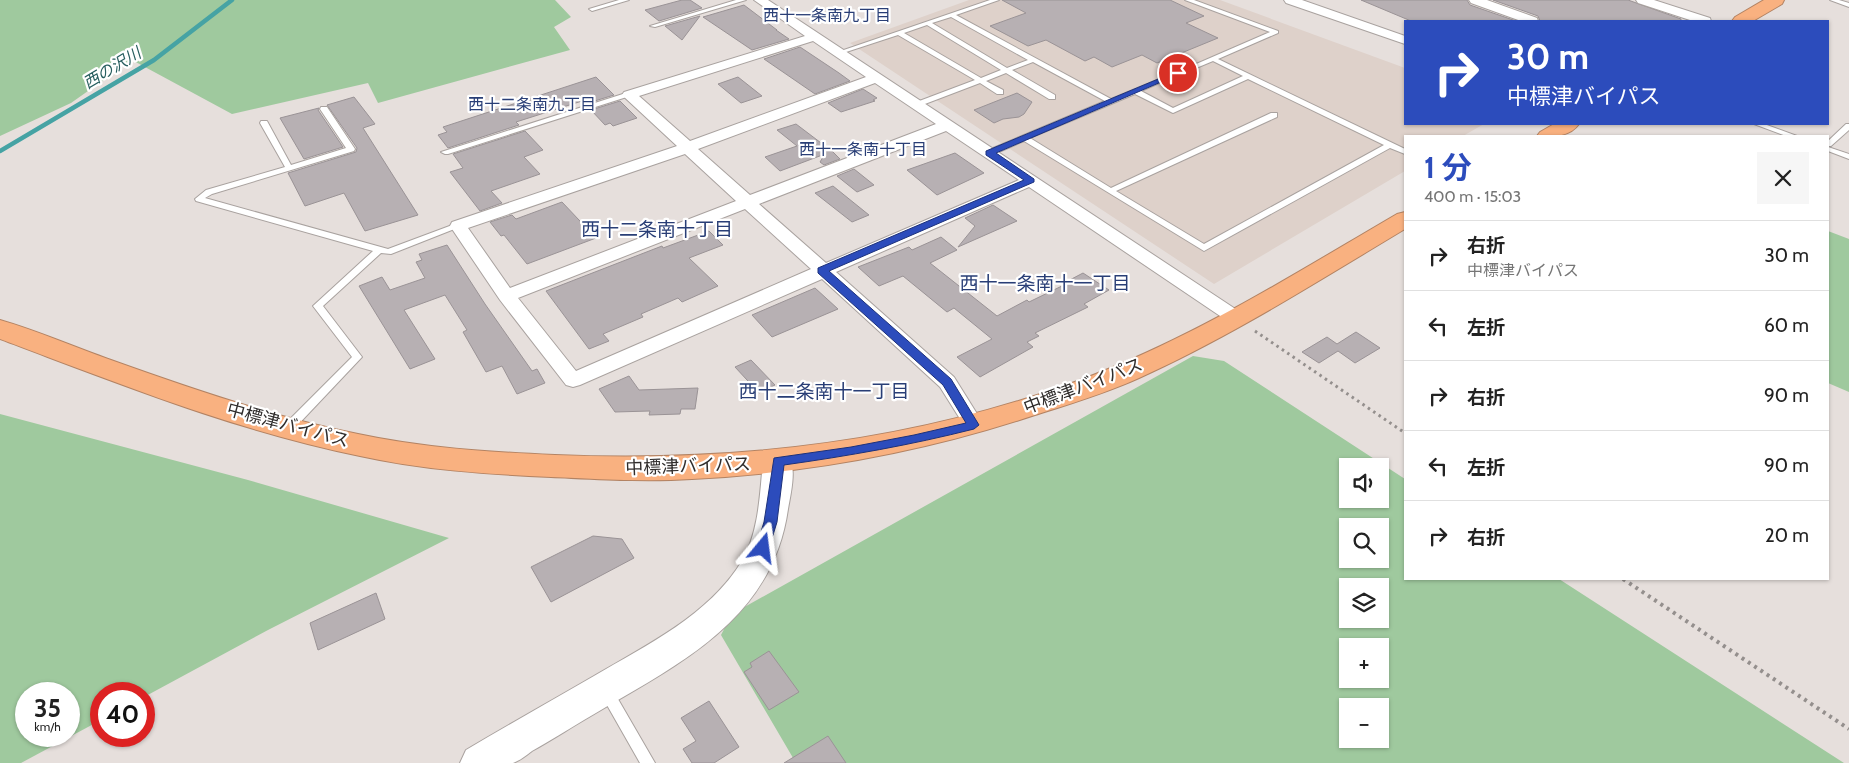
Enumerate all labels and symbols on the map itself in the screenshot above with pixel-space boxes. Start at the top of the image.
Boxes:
district label: 西十一条南九丁目 [763,6,891,25]
water label: 西の沢川 [80,42,146,93]
pin [1157,52,1199,94]
district label: 西十二条南九丁目 [468,95,596,114]
district label: 西十一条南十丁目 [799,140,927,159]
district label: 西十二条南十丁目 [581,218,733,241]
district label: 西十一条南十一丁目 [959,272,1131,295]
street label: 中標津バイパス [1020,353,1146,419]
district label: 西十二条南十一丁目 [738,380,910,403]
street label: 中標津バイパス [224,398,352,452]
street label: 中標津バイパス [625,453,751,479]
position arrow [736,521,788,573]
speed limit sign: 40 [90,682,155,747]

